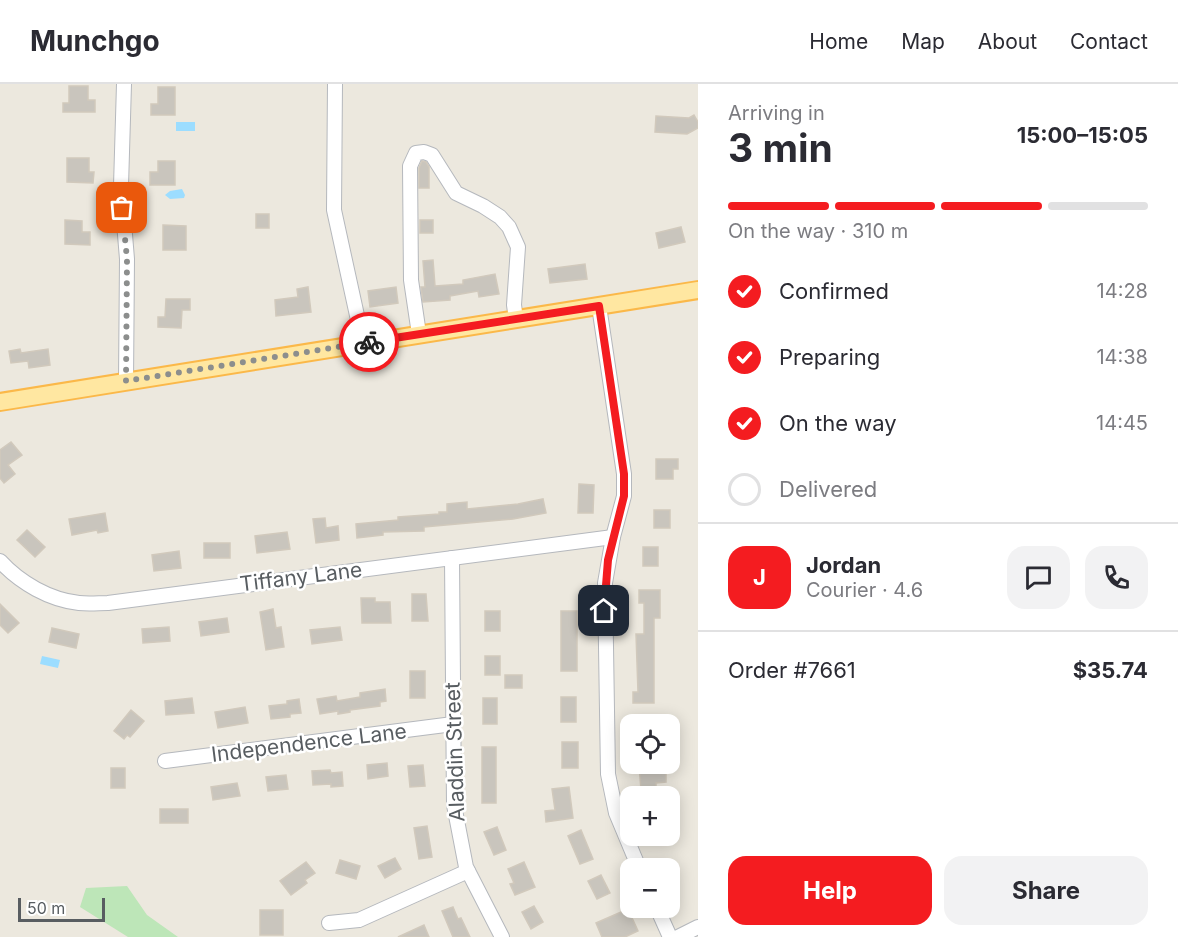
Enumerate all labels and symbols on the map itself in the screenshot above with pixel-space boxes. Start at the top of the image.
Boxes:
pin [96,182,147,233]
courier [339,312,399,372]
street label: Tiffany Lane [238,557,363,596]
pin [578,585,629,636]
street label: Aladdin Street [440,682,469,822]
street label: Independence Lane [210,718,408,767]
scale bar [18,895,105,922]

